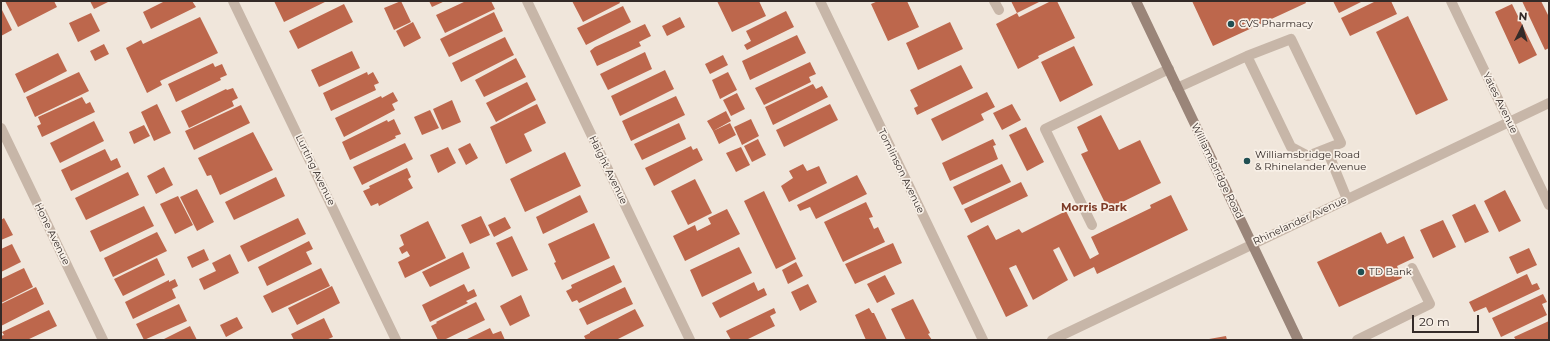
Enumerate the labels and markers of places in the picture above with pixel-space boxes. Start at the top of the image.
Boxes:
place label: CVS Pharmacy [1239,18,1313,30]
marker: CVS Pharmacy [1226,19,1236,29]
place label: Williamsbridge Road & Rhinelander Avenue [1255,149,1366,172]
marker: Williamsbridge Road & Rhinelander Avenue [1242,156,1252,166]
place label: TD Bank [1369,266,1412,278]
marker: TD Bank [1356,267,1366,277]

